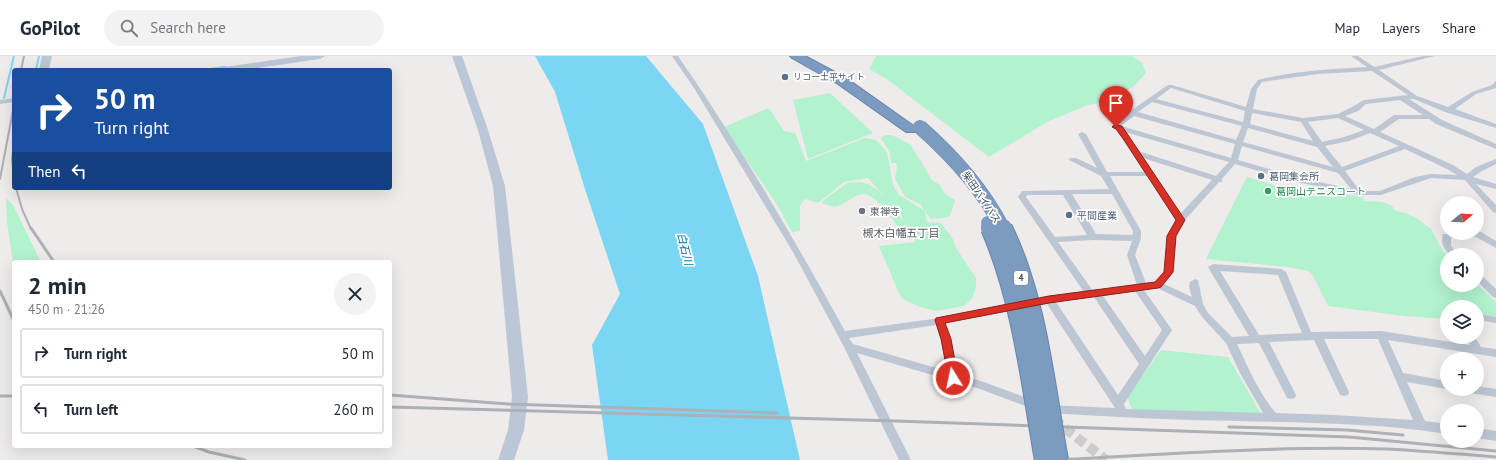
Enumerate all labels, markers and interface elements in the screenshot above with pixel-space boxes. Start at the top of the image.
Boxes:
search box [104,10,384,46]
text: GoPilot [20,16,80,40]
icon: search [118,17,140,39]
text: Search here [150,18,226,37]
text: Map [1334,19,1360,37]
text: Layers [1382,19,1420,37]
text: Share [1442,19,1476,37]
place label: リコー土平サイト [793,71,865,82]
marker: リコー土平サイト [780,72,790,82]
text: 50 m [94,80,155,117]
icon: right [28,84,80,136]
pin [1099,86,1133,127]
icon: arrive [1105,92,1127,114]
text: Turn right [94,116,169,139]
icon: left [68,160,90,182]
text: Then [28,162,60,181]
street label: 柴田バイパス [959,169,1004,226]
place label: 葛岡集会所 [1269,170,1319,183]
marker: 葛岡集会所 [1256,171,1266,181]
place label: 葛岡山テニスコート [1276,185,1366,198]
marker: 葛岡山テニスコート [1263,186,1273,196]
north arrow [1440,196,1484,240]
map controls [1440,196,1484,448]
place label: 東禅寺 [870,205,900,218]
marker: 東禅寺 [857,206,867,216]
place label: 平間産業 [1077,209,1117,222]
marker: 平間産業 [1064,210,1074,220]
district label: 槻木白幡五丁目 [863,226,940,240]
water label: 白石川 [674,231,696,268]
button: sound [1440,248,1484,292]
text: 2 min [28,270,87,301]
road number: 4 [1014,271,1028,285]
button: close [334,273,376,315]
button: layers [1440,300,1484,344]
text: 450 m · 21:26 [28,301,105,318]
icon: right [30,342,52,364]
text: Turn right [64,344,127,363]
text: 50 m [341,344,374,363]
button: + [1440,352,1484,396]
position arrow [932,357,974,399]
icon: left [30,398,52,420]
text: Turn left [64,400,118,419]
text: 260 m [333,400,374,419]
button: − [1440,404,1484,448]

